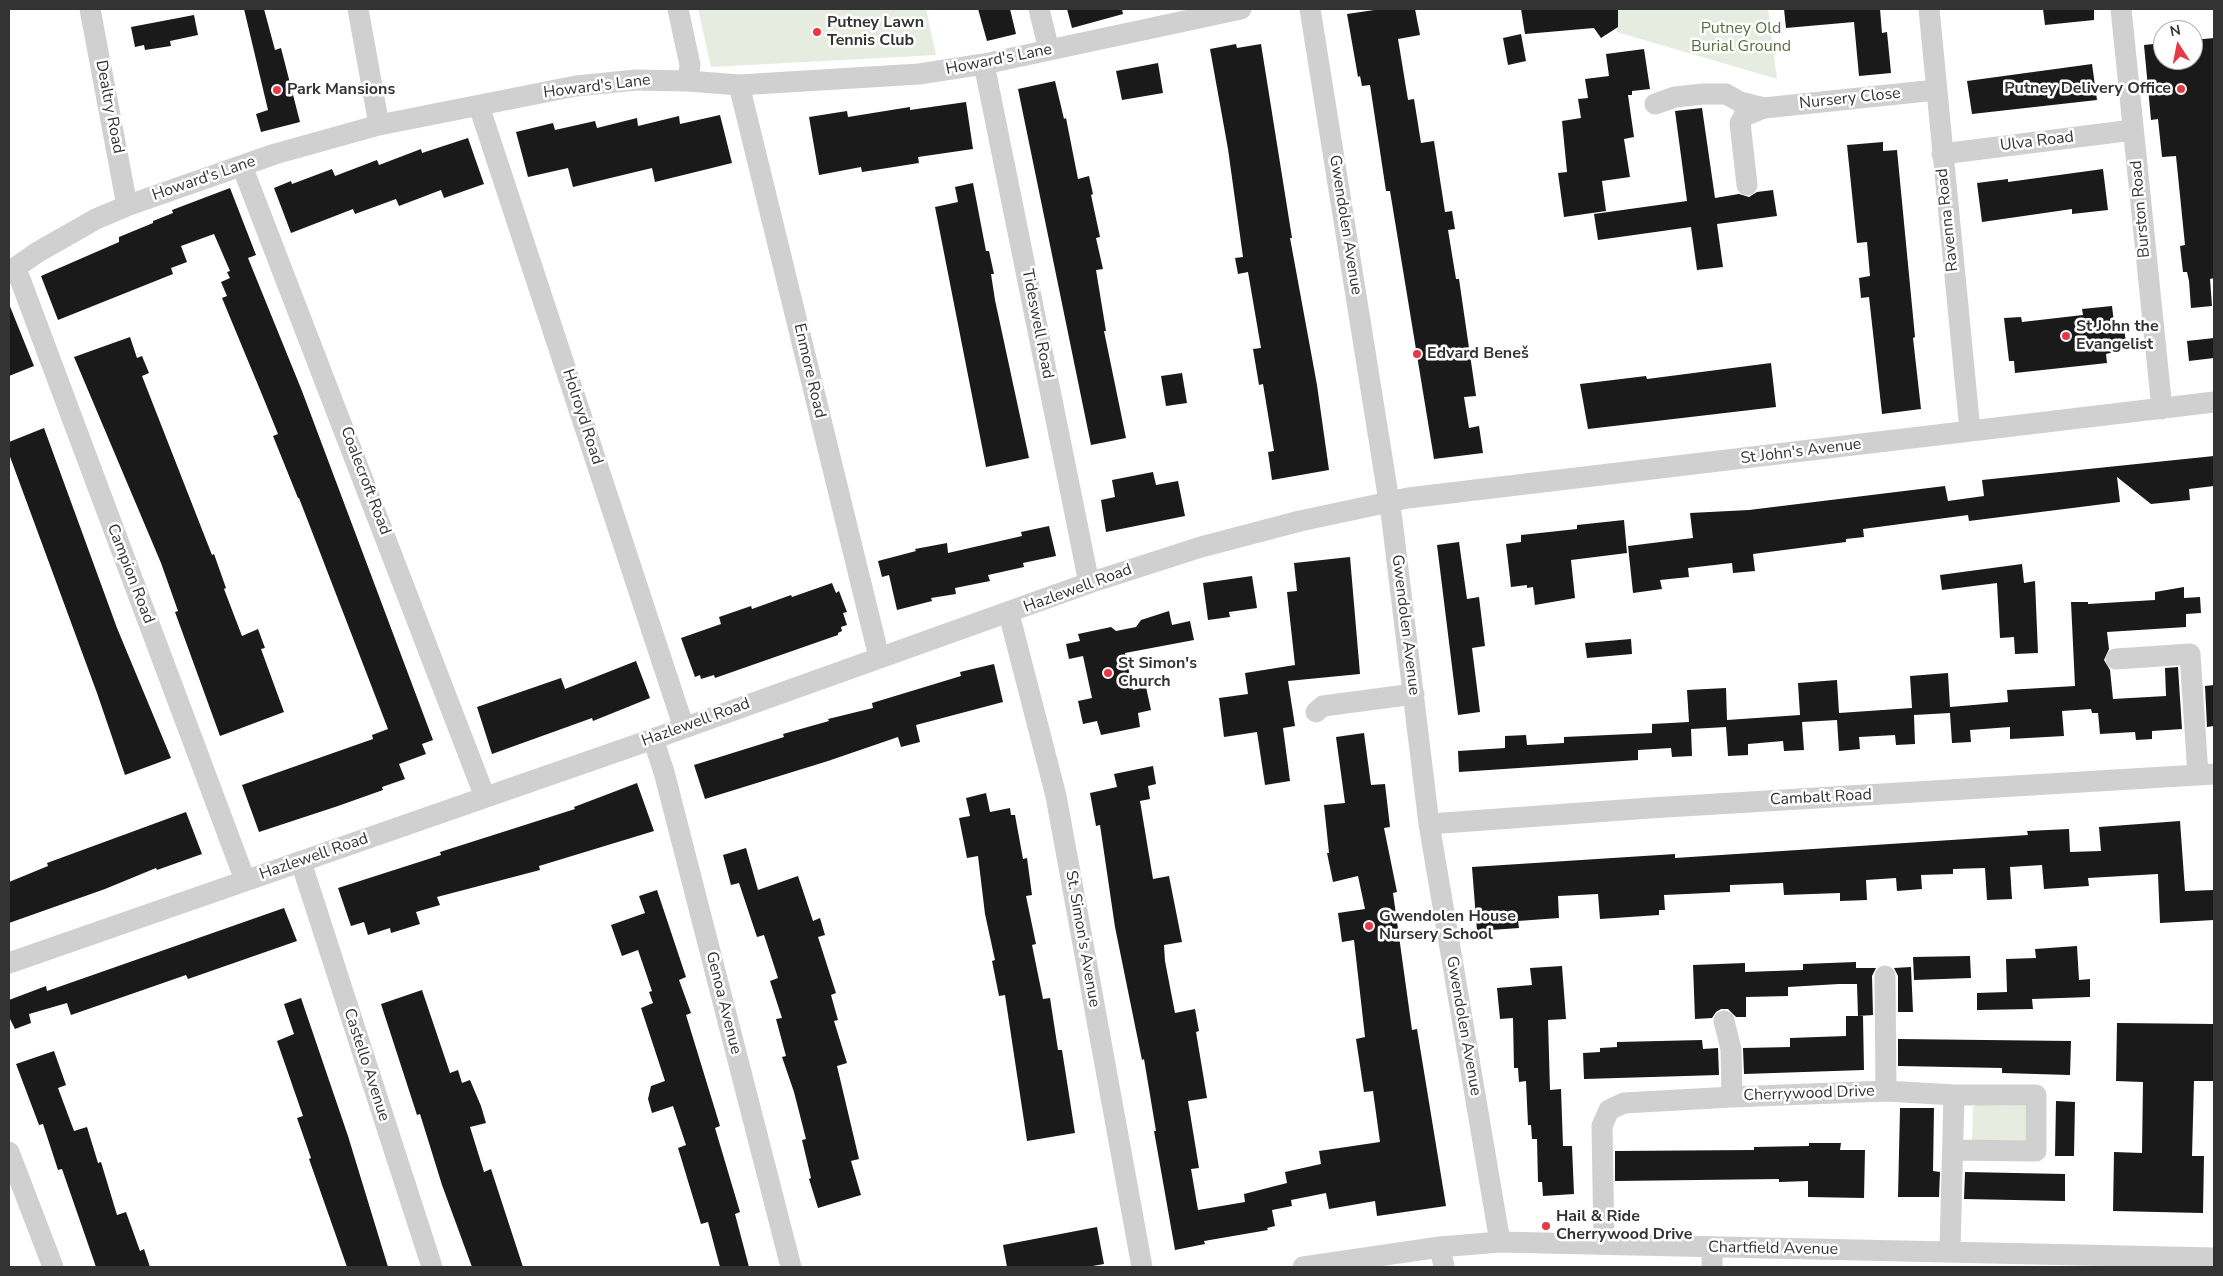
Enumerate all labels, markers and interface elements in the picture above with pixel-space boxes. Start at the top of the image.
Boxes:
place label: Putney Lawn Tennis Club [827,13,924,51]
park label: Putney Old Burial Ground [1691,19,1791,57]
north arrow [2153,20,2203,70]
text: N [2168,20,2182,41]
marker: Putney Lawn Tennis Club [811,26,823,38]
street label: Howard's Lane [944,40,1054,80]
street label: Dealtry Road [91,59,127,155]
street label: Howard's Lane [542,71,652,103]
place label: Putney Delivery Office [2004,79,2171,99]
place label: Park Mansions [287,80,395,100]
marker: Putney Delivery Office [2175,83,2187,95]
marker: Park Mansions [271,84,283,96]
street label: Nursery Close [1798,84,1902,114]
street label: Ulva Road [1999,128,2075,156]
street label: Howard's Lane [150,152,258,206]
street label: Gwendolen Avenue [1324,154,1366,296]
street label: Burston Road [2127,159,2155,259]
street label: Ravenna Road [1933,167,1963,273]
street label: Tideswell Road [1017,268,1057,380]
place label: St John the Evangelist [2076,317,2159,355]
street label: Enmore Road [789,322,829,420]
marker: St John the Evangelist [2060,330,2072,342]
place label: Edvard Beneš [1427,344,1529,364]
marker: Edvard Beneš [1411,348,1423,360]
street label: Holroyd Road [558,367,606,467]
street label: Coalecroft Road [336,424,394,538]
street label: St John's Avenue [1739,435,1863,469]
street label: Campion Road [102,522,158,626]
street label: Gwendolen Avenue [1387,554,1423,696]
street label: Hazlewell Road [1021,561,1135,617]
place label: St Simon's Church [1118,654,1197,692]
marker: St Simon's Church [1102,667,1114,679]
street label: Hazlewell Road [639,695,753,751]
street label: Cambalt Road [1770,786,1872,810]
street label: Hazlewell Road [257,829,371,885]
street label: St. Simon's Avenue [1061,869,1103,1009]
place label: Gwendolen House Nursery School [1379,907,1516,945]
marker: Gwendolen House Nursery School [1363,920,1375,932]
street label: Genoa Avenue [701,950,745,1056]
street label: Gwendolen Avenue [1441,955,1485,1097]
street label: Castello Avenue [339,1006,393,1124]
street label: Cherrywood Drive [1743,1082,1875,1106]
place label: Hail & Ride Cherrywood Drive [1556,1207,1692,1245]
marker: Hail & Ride Cherrywood Drive [1540,1220,1552,1232]
street label: Chartfield Avenue [1708,1238,1838,1260]

